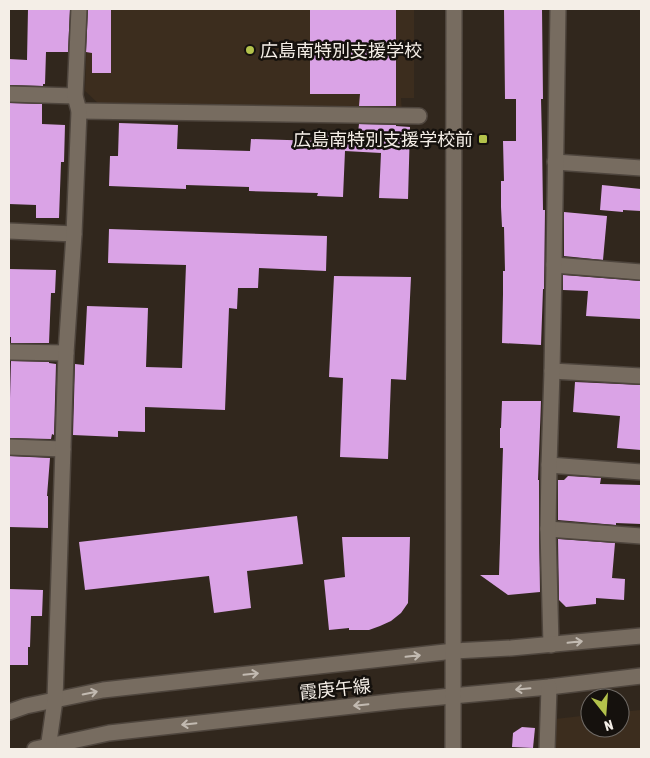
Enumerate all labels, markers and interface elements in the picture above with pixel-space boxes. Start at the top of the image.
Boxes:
place label: 広島南特別支援学校 [260,40,422,61]
marker: 広島南特別支援学校 [244,44,256,56]
place label: 広島南特別支援学校前 [293,129,473,150]
marker: 広島南特別支援学校前 [477,133,489,145]
one-way arrow [566,638,582,647]
one-way arrow [405,651,421,660]
one-way arrow [243,669,259,679]
street label: 霞庚午線 [298,675,372,703]
one-way arrow [515,684,531,694]
one-way arrow [82,688,98,697]
north arrow [580,688,630,738]
one-way arrow [354,700,370,710]
text: N [603,717,615,734]
one-way arrow [182,719,198,729]

